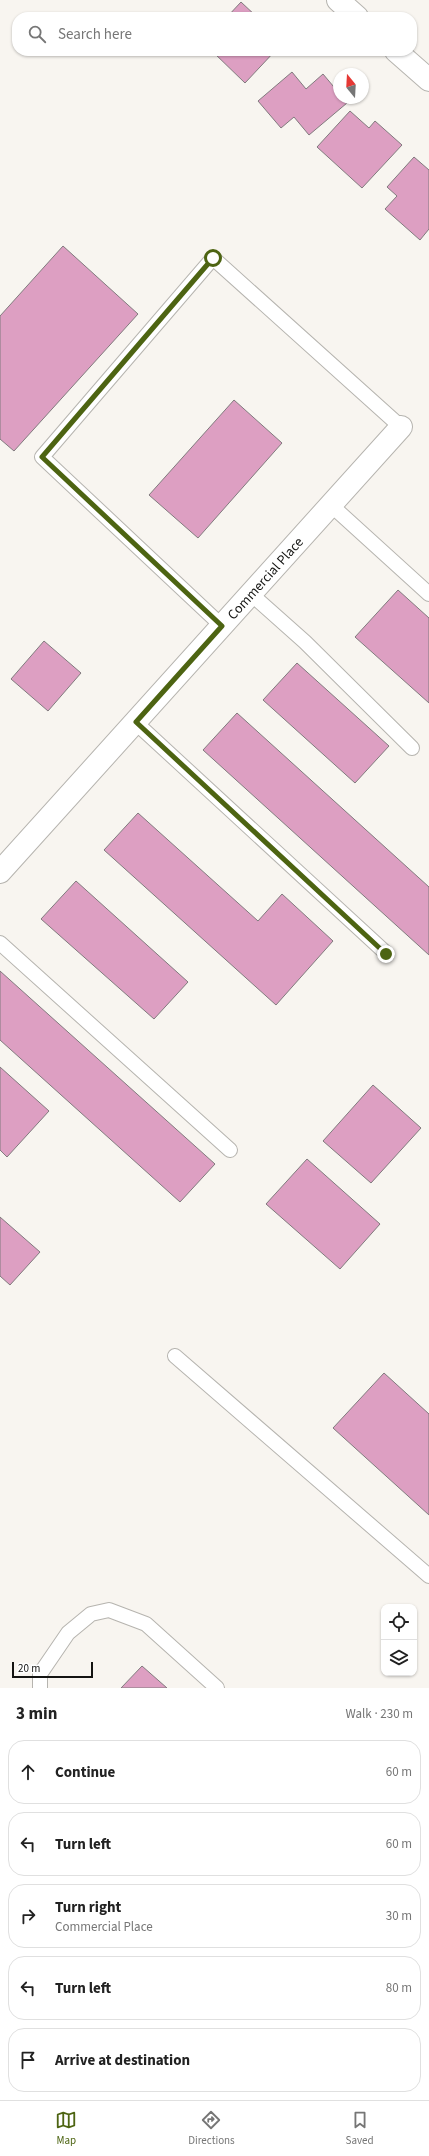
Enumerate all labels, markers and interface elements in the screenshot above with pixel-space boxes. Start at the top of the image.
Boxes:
search box [12,12,417,56]
icon: search [26,23,48,45]
text: Search here [58,24,132,45]
north arrow [333,68,369,104]
route start [204,249,222,267]
street label: Commercial Place [223,533,308,624]
route end [377,945,395,963]
map controls [381,1604,417,1676]
button: locate [381,1604,417,1640]
button: layers [381,1640,417,1676]
scale bar [12,1660,93,1679]
text: 20 m [18,1661,40,1676]
text: 3 min [16,1702,57,1726]
text: Walk · 230 m [345,1705,413,1723]
icon: ahead [17,1761,39,1783]
text: Continue [55,1762,115,1783]
text: 60 m [386,1763,412,1781]
icon: left [17,1833,39,1855]
text: Turn left [55,1834,111,1855]
text: 60 m [386,1835,412,1853]
text: Turn right [55,1897,121,1918]
icon: right [17,1905,39,1927]
text: 30 m [386,1907,412,1925]
text: Commercial Place [55,1918,153,1936]
icon: left [17,1977,39,1999]
text: Turn left [55,1978,111,1999]
text: 80 m [386,1979,412,1997]
icon: arrive [17,2049,39,2071]
text: Arrive at destination [55,2050,190,2071]
tab: Map [55,2109,77,2148]
tab: Directions [188,2109,235,2148]
tab: Saved [346,2109,374,2148]

